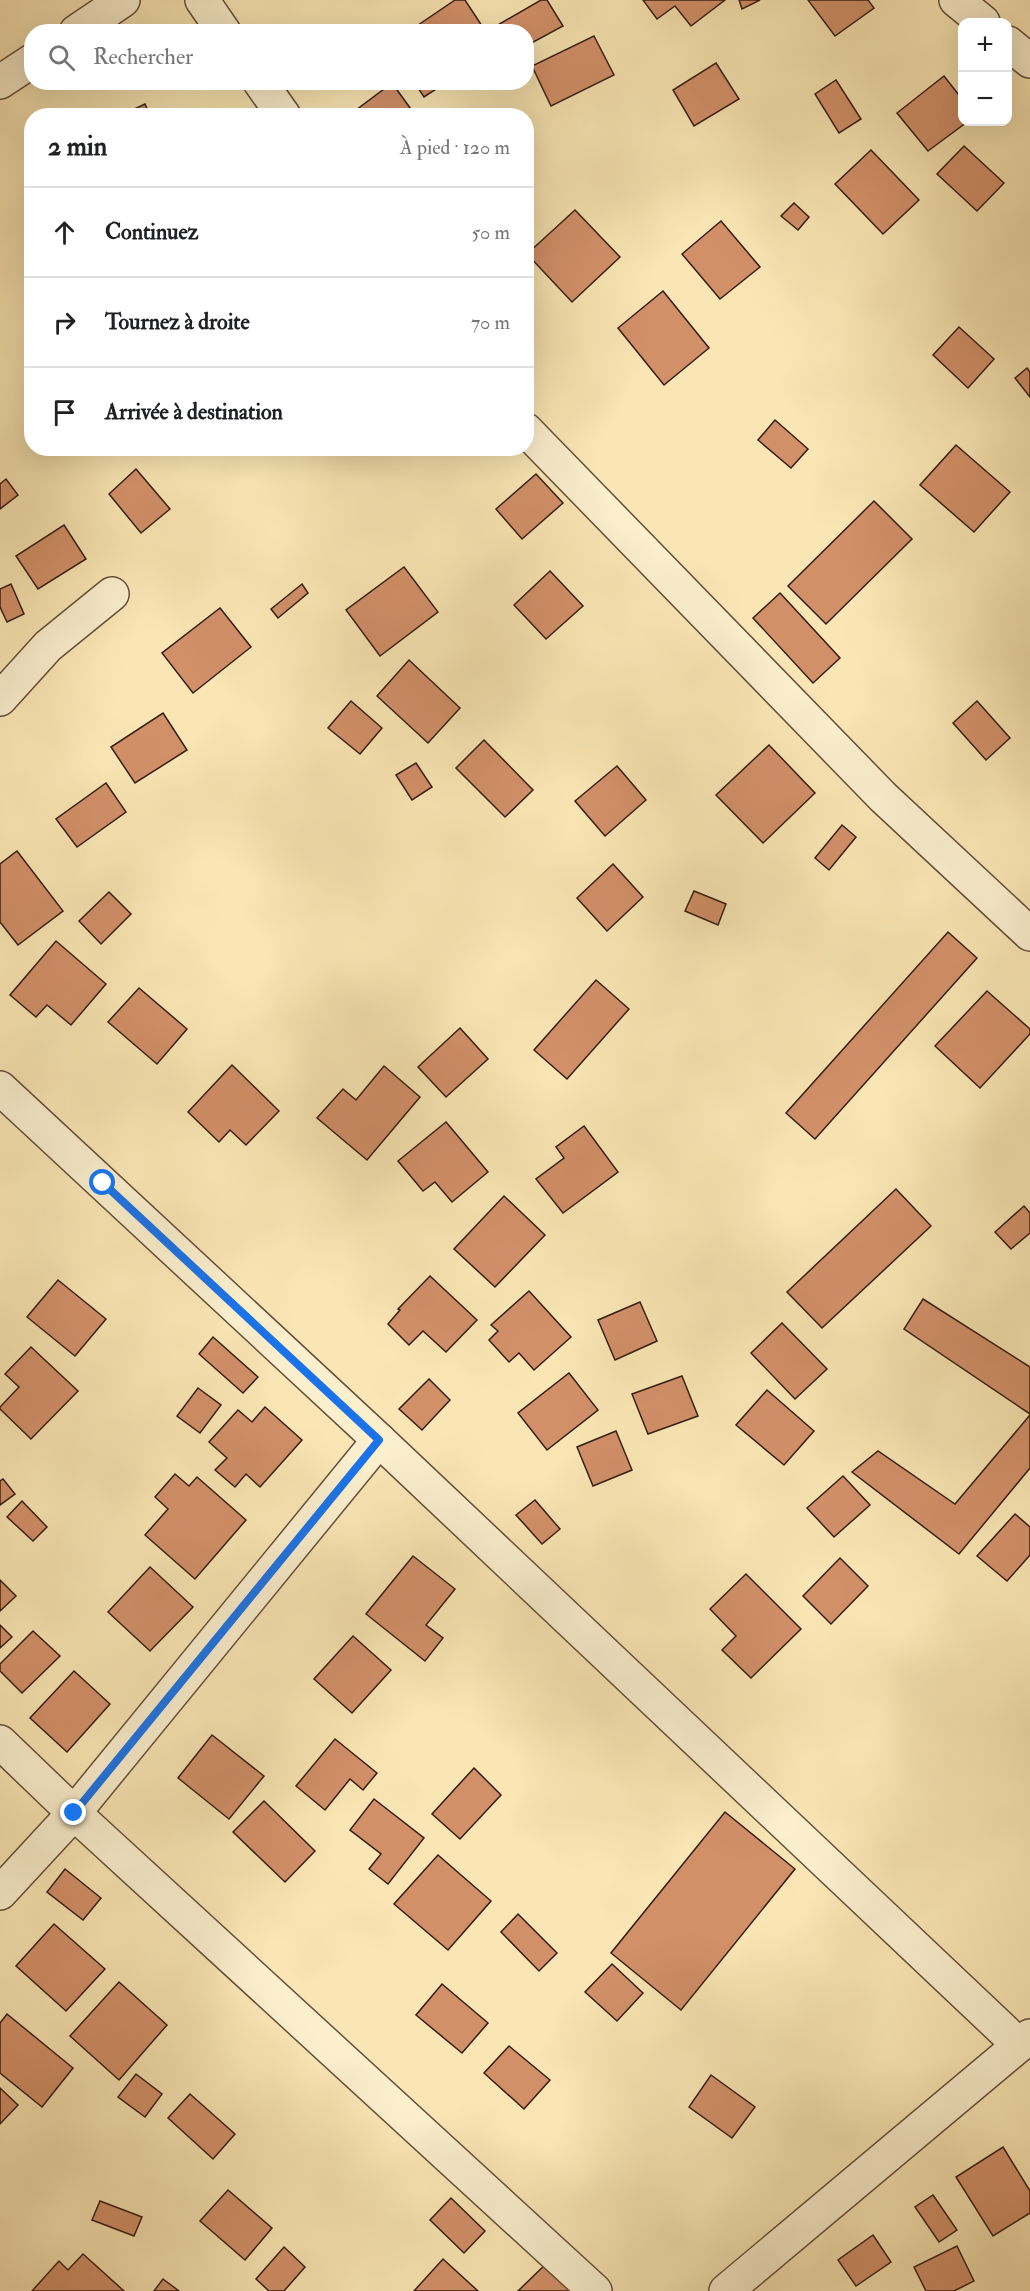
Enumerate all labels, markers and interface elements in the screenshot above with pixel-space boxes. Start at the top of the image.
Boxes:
map controls [958,18,1012,126]
button: + [958,18,1012,72]
search box [24,24,534,90]
icon: search [45,41,78,74]
text: Rechercher [93,43,193,71]
button: − [958,72,1012,126]
text: 2 min [48,131,107,163]
text: À pied · 120 m [400,135,510,160]
icon: ahead [48,216,81,249]
text: Continuez [105,218,198,246]
text: 50 m [471,220,510,245]
icon: right [48,306,81,339]
text: Tournez à droite [105,308,250,336]
text: 70 m [471,310,510,335]
icon: arrive [48,396,81,429]
text: Arrivée à destination [105,398,283,426]
route start [89,1169,115,1195]
route end [60,1799,86,1825]

